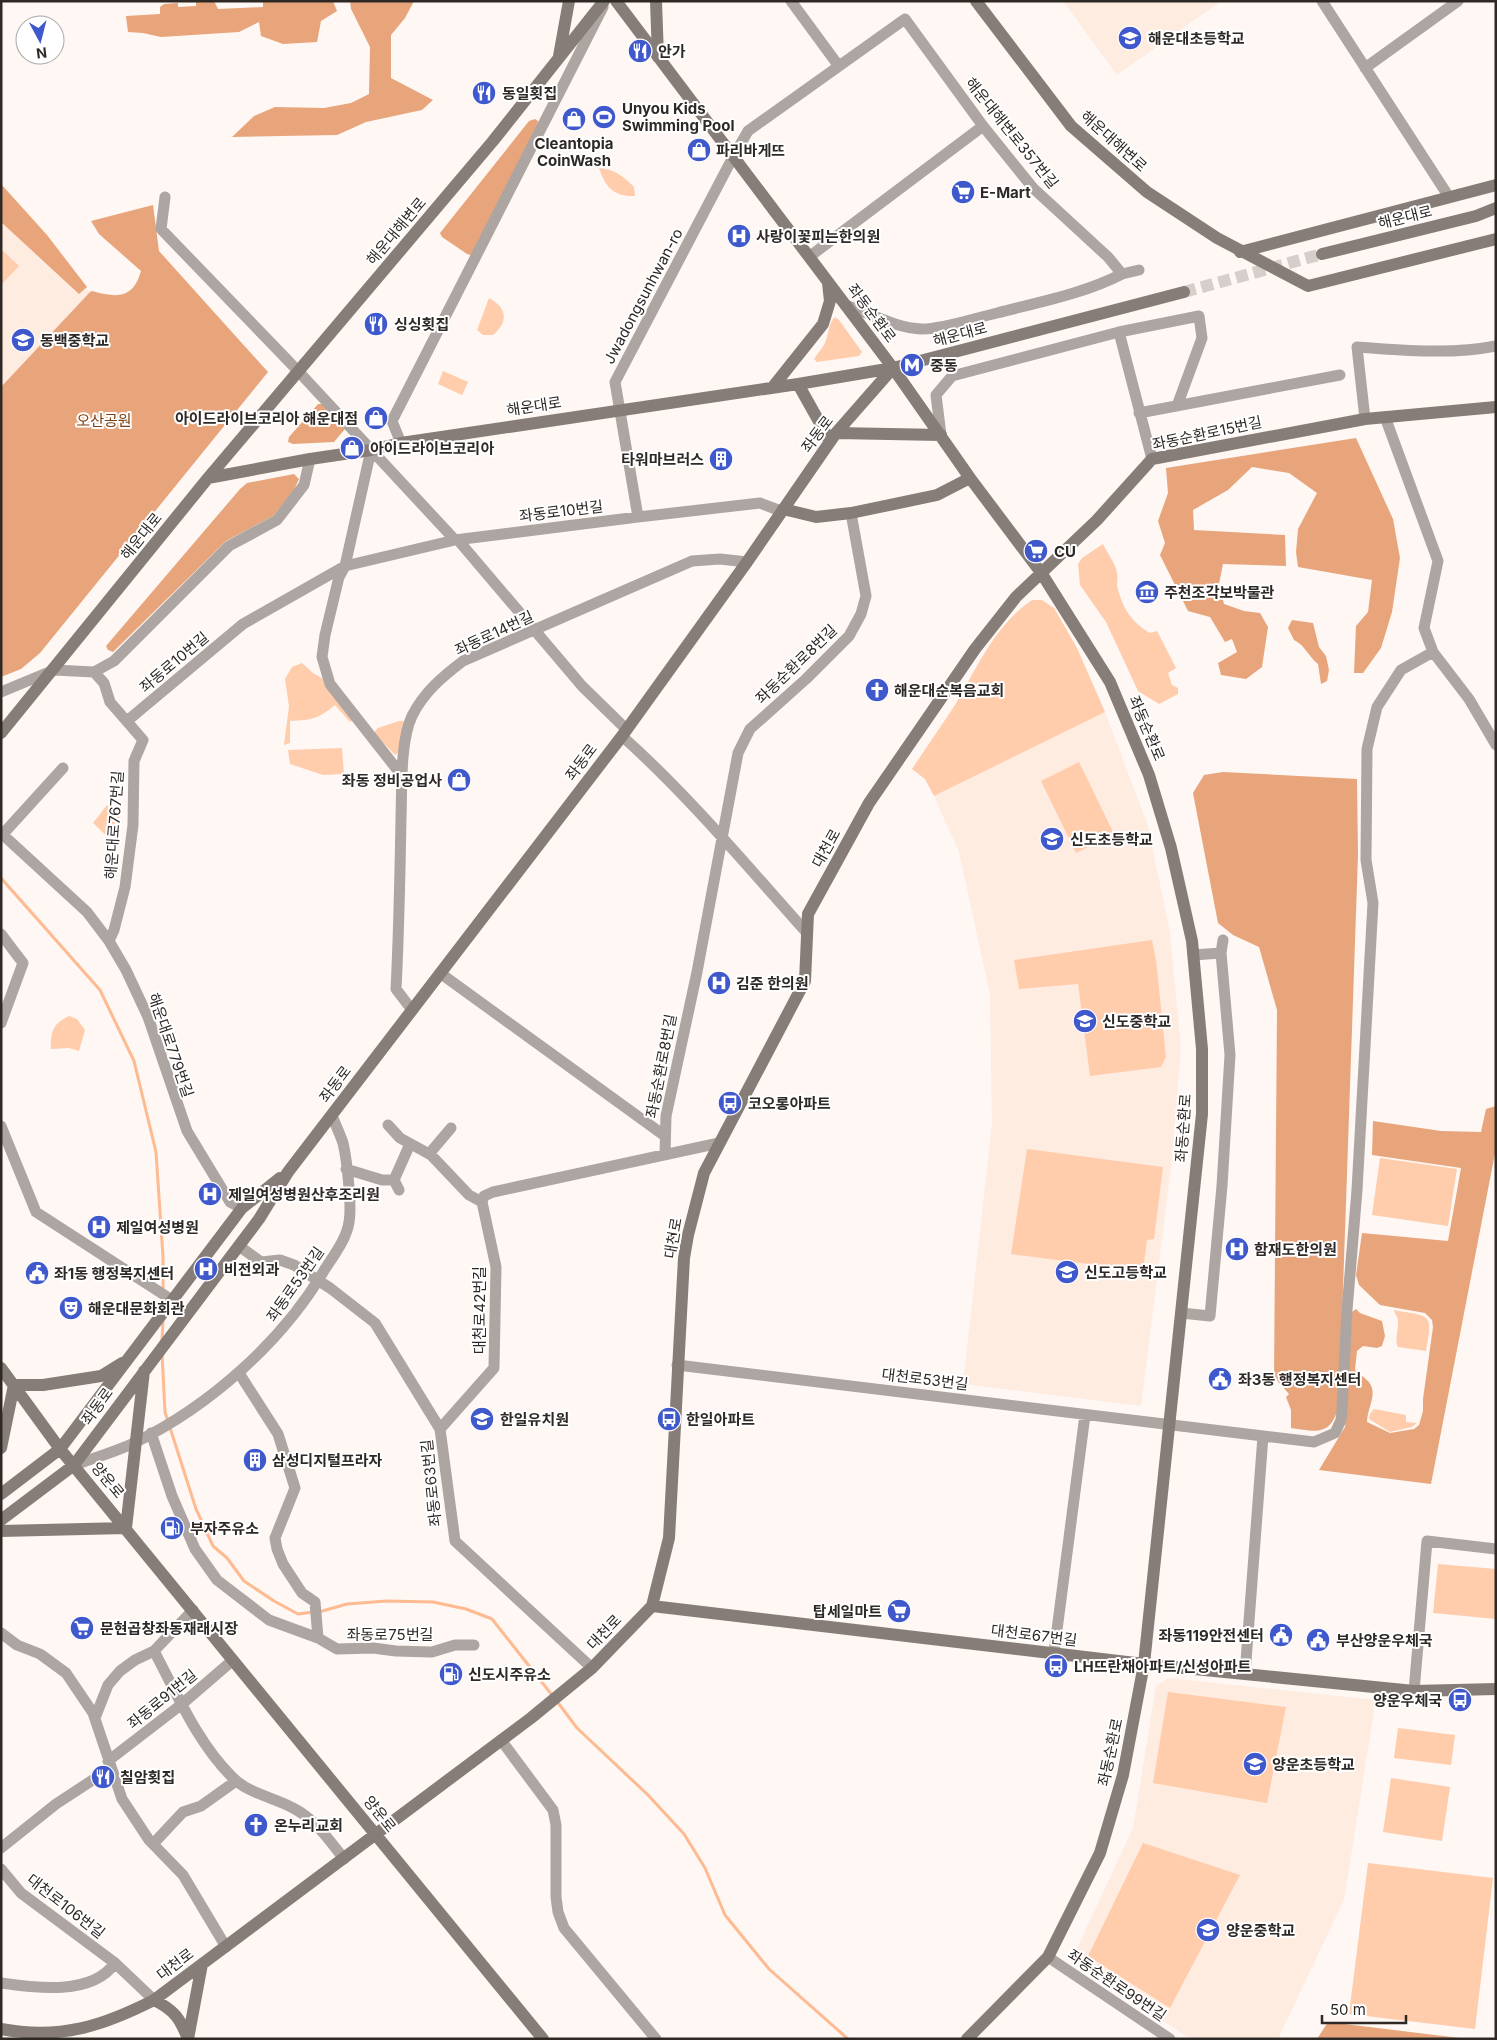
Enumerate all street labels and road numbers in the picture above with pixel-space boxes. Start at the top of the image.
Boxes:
street label: 해운대해변로357번길 [961,74,1063,192]
street label: 해운대해변로 [1077,106,1151,176]
street label: 해운대해변로 [362,193,430,269]
street label: 해운대로 [1376,201,1434,233]
street label: Jwadongsunhwan-ro [599,225,687,367]
street label: 좌동순환로 [844,280,900,346]
street label: 해운대로 [931,318,989,350]
street label: 해운대로 [505,392,563,420]
street label: 좌동로 [797,412,837,456]
street label: 좌동순환로15번길 [1150,412,1264,454]
street label: 좌동로10번길 [518,496,604,526]
street label: 해운대로 [116,509,166,563]
street label: 좌동로14번길 [452,606,536,660]
street label: 좌동순환로8번길 [751,620,841,708]
street label: 좌동로10번길 [135,628,213,696]
street label: 좌동순환로 [1125,693,1169,763]
street label: 좌동로 [561,740,601,784]
street label: 해운대로767번길 [101,770,127,880]
street label: 대천로 [808,825,844,871]
street label: 해운대로779번길 [144,990,198,1100]
street label: 좌동순환로8번길 [642,1012,680,1120]
street label: 좌동로 [315,1062,355,1106]
street label: 좌동순환로 [1171,1093,1195,1163]
street label: 대천로 [660,1216,686,1260]
street label: 좌동로53번길 [262,1243,328,1325]
street label: 대천로42번길 [470,1266,489,1354]
street label: 대천로53번길 [880,1364,970,1394]
street label: 좌동로 [77,1384,117,1428]
street label: 좌동로63번길 [417,1438,445,1528]
street label: 양운로 [87,1458,129,1502]
street label: 대천로 [583,1611,625,1653]
street label: 대천로67번길 [990,1620,1078,1650]
street label: 좌동로75번길 [347,1625,433,1644]
street label: 좌동로91번길 [123,1665,201,1733]
street label: 좌동순환로 [1094,1716,1126,1788]
street label: 양운로 [360,1792,400,1836]
street label: 대천로106번길 [23,1870,109,1942]
street label: 대천로 [153,1944,197,1984]
street label: 좌동순환로99번길 [1064,1945,1170,2025]

